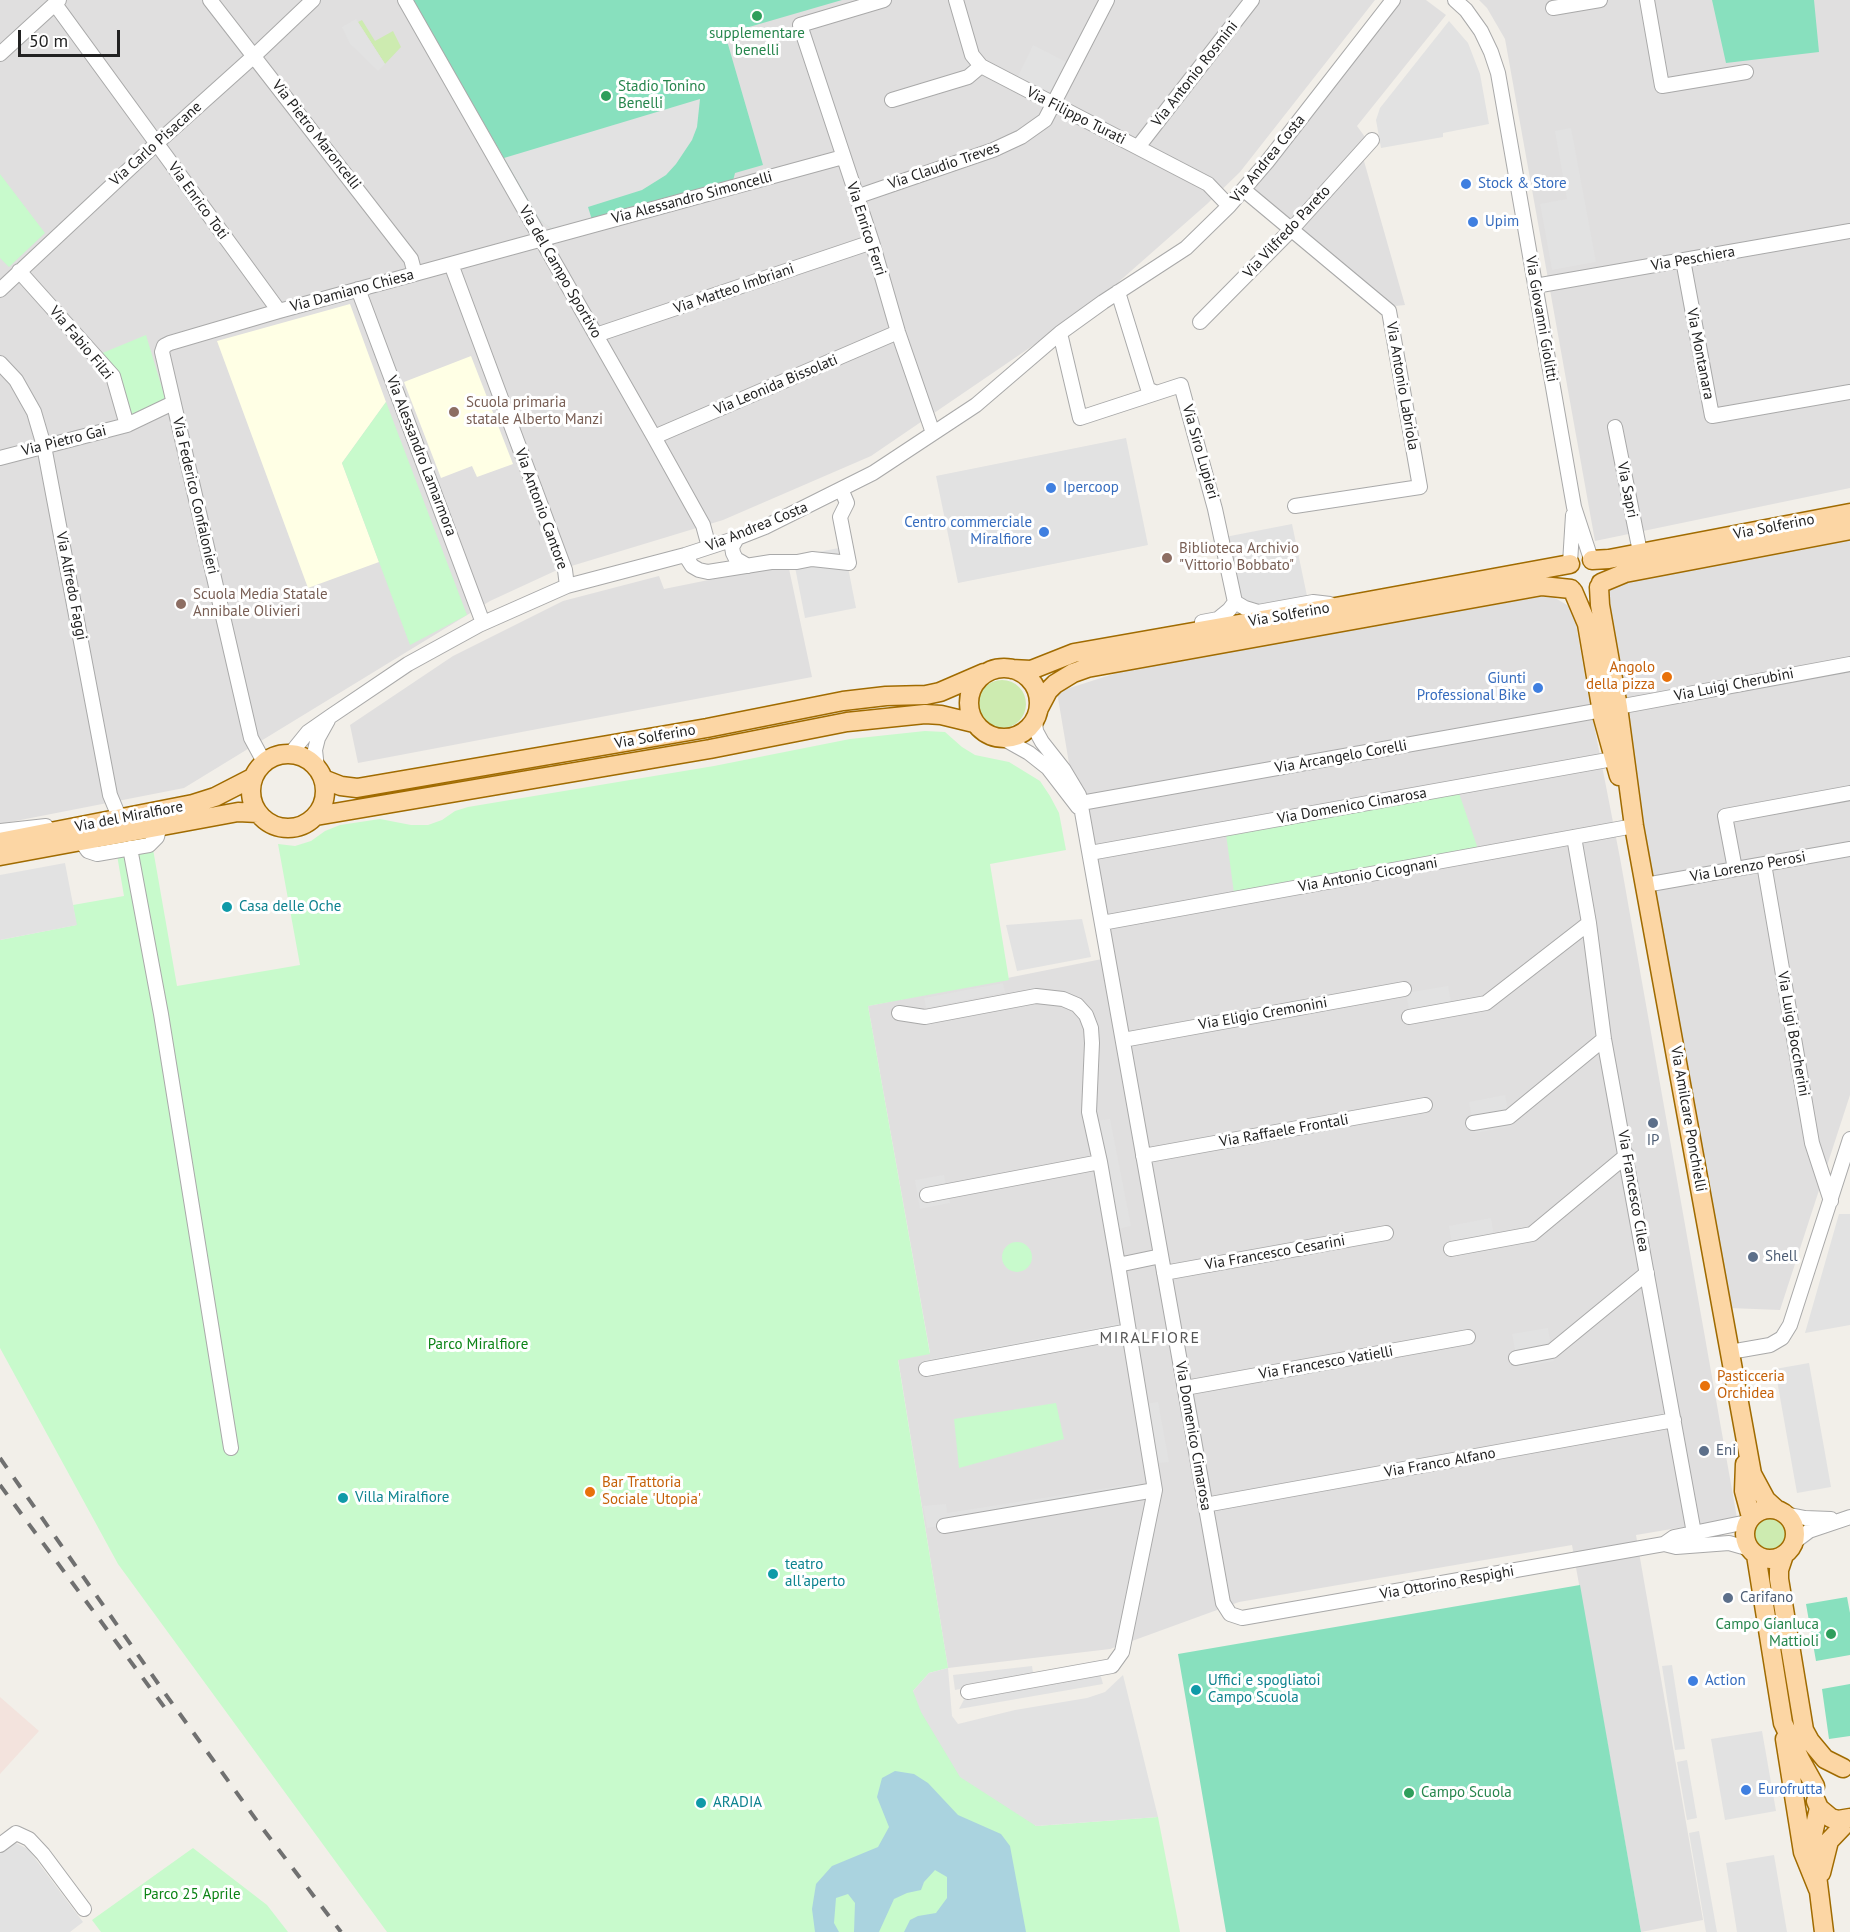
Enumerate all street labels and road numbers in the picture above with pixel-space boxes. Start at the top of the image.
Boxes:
street label: Via Antonio Rosmini [1148,18,1242,130]
street label: Via Pietro Maroncelli [268,77,364,193]
street label: Via Filippo Turati [1023,83,1129,149]
street label: Via Carlo Pisacane [106,98,206,190]
street label: Via Andrea Costa [1227,111,1309,207]
street label: Via Claudio Treves [886,138,1002,194]
street label: Via Enrico Toti [164,159,232,243]
street label: Via Alessandro Simoncelli [610,168,774,228]
street label: Via Enrico Ferri [842,180,890,278]
street label: Via Vilfredo Pareto [1240,182,1334,282]
street label: Via del Campo Sportivo [515,203,605,341]
street label: Via Peschiera [1650,243,1736,275]
street label: Via Giovanni Giolitti [1521,254,1561,384]
street label: Via Matteo Imbriani [671,260,797,318]
street label: Via Damiano Chiesa [288,266,416,316]
street label: Via Fabio Filzi [45,303,117,383]
street label: Via Montanara [1682,307,1718,401]
street label: Via Antonio Labriola [1382,320,1422,452]
street label: Via Leonida Bissolati [712,351,840,419]
street label: Via Alessandro Lamarmora [382,373,460,539]
street label: Via Siro Lupieri [1178,403,1222,501]
street label: Via Federico Confalonieri [168,416,222,576]
street label: Via Pietro Gai [20,422,108,460]
street label: Via Antonio Cantore [511,446,571,572]
street label: Via Sapri [1613,460,1641,520]
street label: Via Andrea Costa [704,498,810,556]
street label: Via Solferino [1732,510,1816,544]
street label: Via Alfredo Faggi [52,530,90,642]
street label: Via Solferino [1247,599,1331,631]
street label: Via Luigi Cherubini [1673,665,1795,705]
street label: Via Solferino [613,721,697,753]
street label: Via Arcangelo Corelli [1273,737,1409,777]
street label: Via Domenico Cimarosa [1276,784,1428,828]
street label: Via del Miralfiore [73,798,185,836]
street label: Via Lorenzo Perosi [1689,848,1807,886]
street label: Via Antonio Cicognani [1297,854,1439,896]
street label: Via Luigi Boccherini [1773,970,1813,1098]
street label: Via Eligio Cremonini [1197,994,1329,1034]
street label: Via Amilcare Ponchielli [1666,1045,1710,1193]
street label: Via Raffaele Frontali [1218,1111,1350,1151]
street label: Via Francesco Cilea [1613,1129,1653,1253]
street label: Via Francesco Cesarini [1203,1232,1347,1274]
street label: Via Francesco Vatielli [1257,1342,1395,1384]
street label: Via Domenico Cimarosa [1171,1360,1215,1512]
street label: Via Franco Alfano [1383,1444,1497,1482]
street label: Via Ottorino Respighi [1378,1562,1516,1604]

